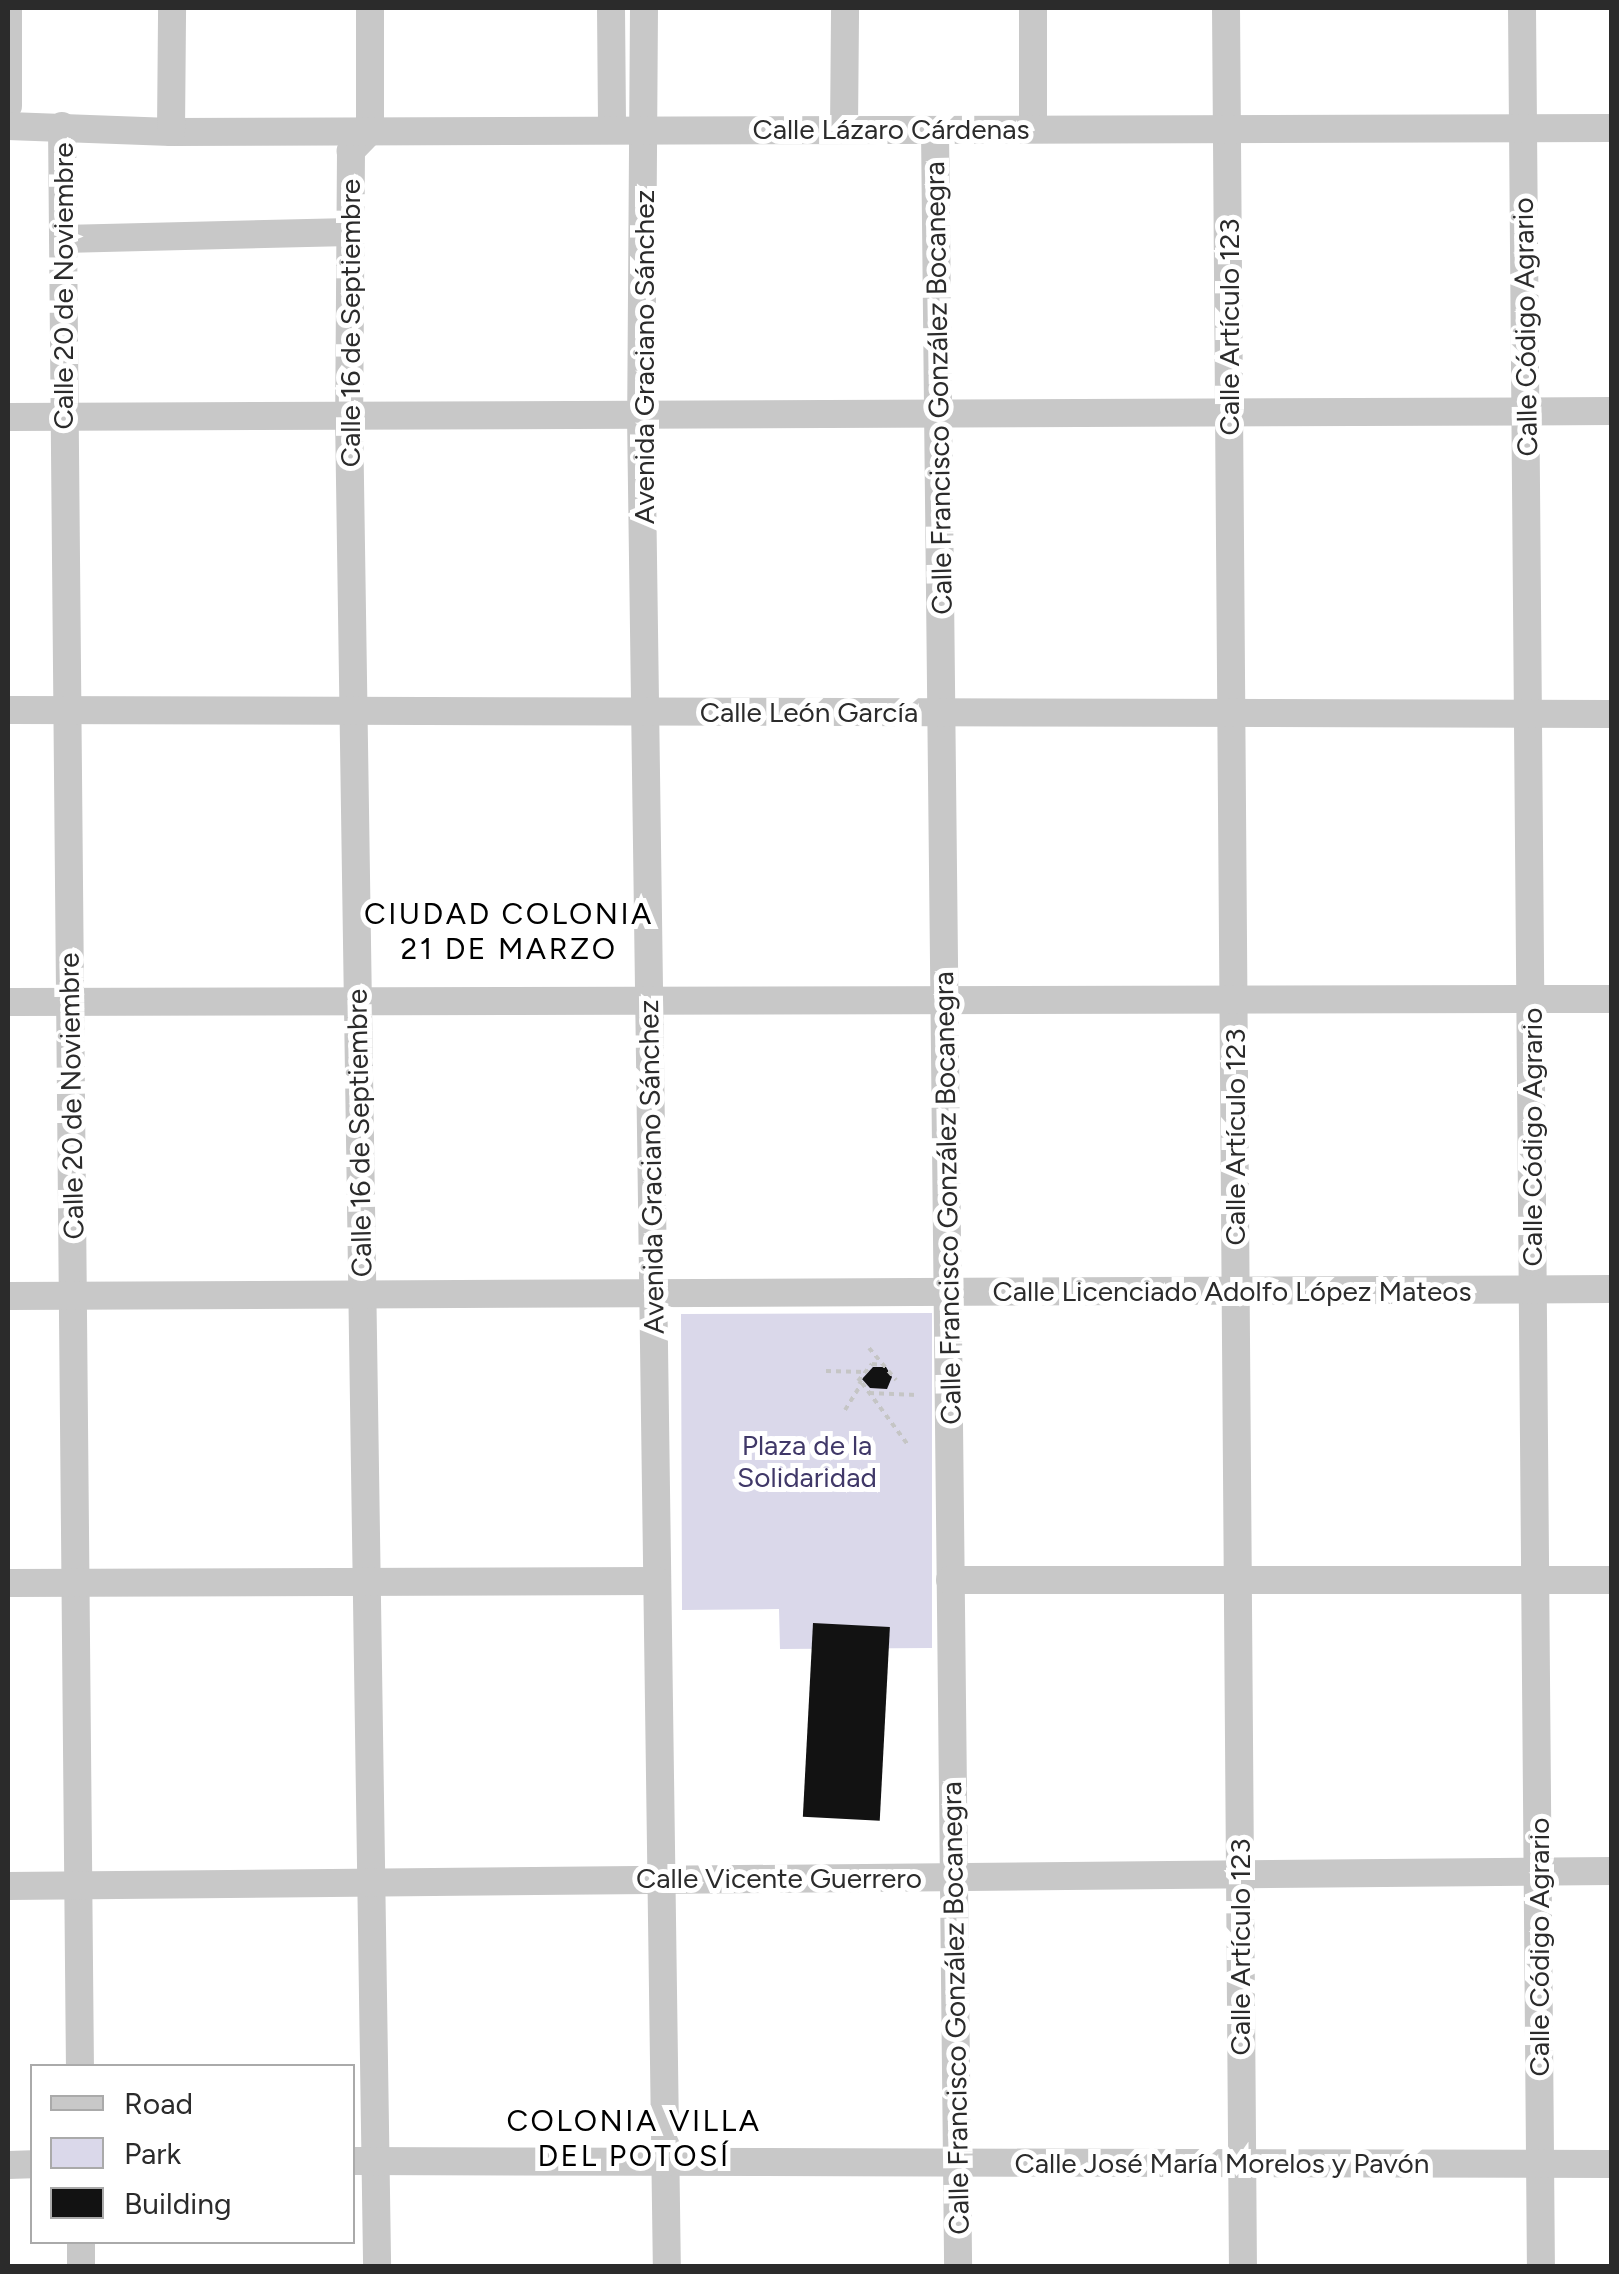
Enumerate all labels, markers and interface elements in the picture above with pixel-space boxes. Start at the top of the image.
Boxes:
street label: Calle Lázaro Cárdenas [752,112,1030,146]
street label: Calle 20 de Noviembre [46,143,80,429]
street label: Calle Francisco González Bocanegra [917,161,959,615]
street label: Calle 16 de Septiembre [333,179,367,467]
street label: Avenida Graciano Sánchez [627,190,661,524]
street label: Calle Código Agrario [1506,197,1544,457]
street label: Calle Artículo 123 [1212,218,1246,436]
street label: Calle León García [700,695,918,729]
district label: CIUDAD COLONIA 21 DE MARZO [364,896,654,966]
street label: Calle 20 de Noviembre [52,952,90,1240]
street label: Calle Francisco González Bocanegra [926,971,968,1425]
street label: Calle 16 de Septiembre [340,989,378,1277]
street label: Avenida Graciano Sánchez [631,999,671,1335]
street label: Calle Código Agrario [1515,1007,1549,1267]
street label: Calle Artículo 123 [1218,1028,1252,1246]
street label: Calle Licenciado Adolfo López Mateos [993,1274,1471,1308]
park label: Plaza de la Solidaridad [737,1428,877,1494]
street label: Calle Francisco González Bocanegra [934,1781,976,2235]
street label: Calle Código Agrario [1522,1817,1556,2077]
street label: Calle Artículo 123 [1223,1838,1257,2056]
street label: Calle Vicente Guerrero [636,1861,922,1895]
legend [30,2064,355,2244]
text: Road [124,2085,193,2122]
district label: COLONIA VILLA DEL POTOSÍ [506,2103,762,2174]
text: Park [124,2135,181,2172]
street label: Calle José María Morelos y Pavón [1015,2146,1429,2180]
text: Building [124,2185,232,2222]

